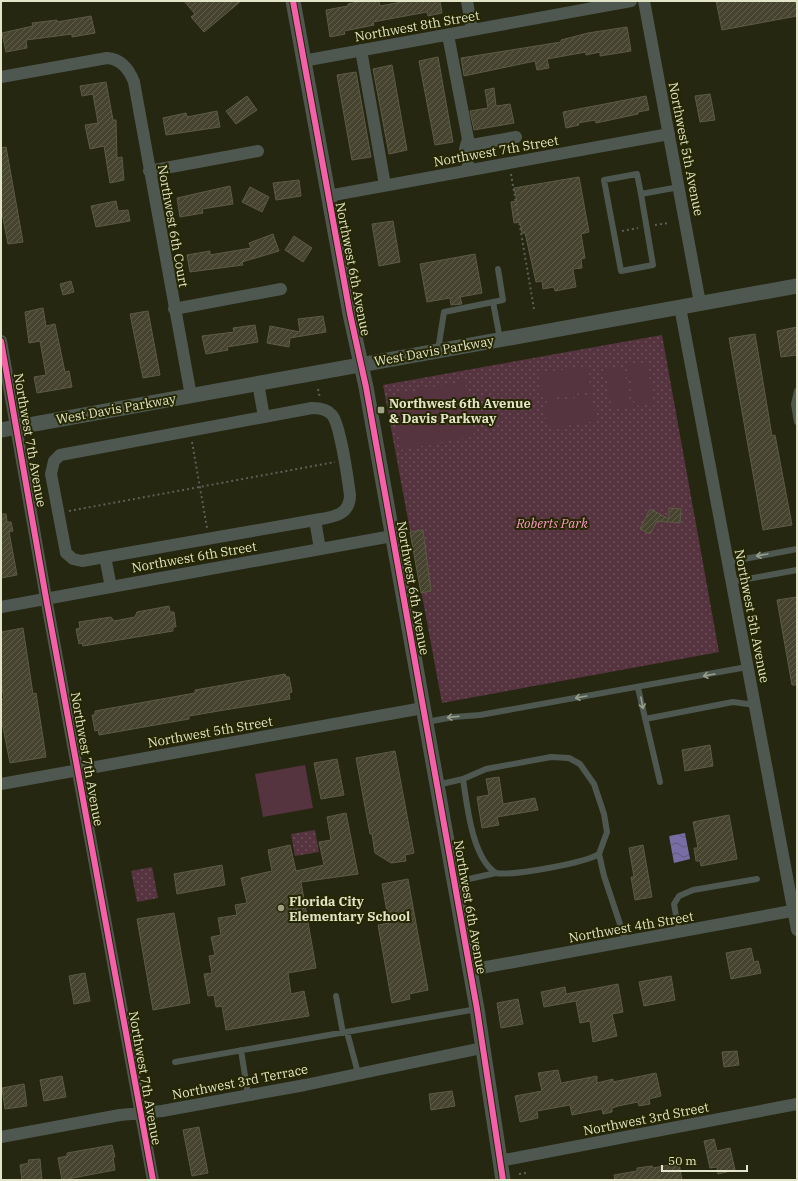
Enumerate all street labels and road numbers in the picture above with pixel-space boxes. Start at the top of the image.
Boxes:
street label: Northwest 8th Street [353,7,481,45]
street label: Northwest 5th Avenue [665,81,707,217]
street label: Northwest 7th Street [432,132,560,170]
street label: Northwest 6th Court [154,163,192,289]
street label: Northwest 6th Avenue [332,201,374,337]
street label: West Davis Parkway [373,332,495,370]
street label: Northwest 7th Avenue [10,372,50,508]
street label: West Davis Parkway [55,390,177,428]
street label: Northwest 6th Avenue [393,520,433,656]
street label: Northwest 6th Street [130,538,258,576]
street label: Northwest 5th Avenue [731,548,773,684]
street label: Northwest 7th Avenue [67,691,107,827]
street label: Northwest 5th Street [146,713,274,751]
street label: Northwest 6th Avenue [450,839,490,975]
street label: Northwest 4th Street [567,908,695,946]
street label: Northwest 7th Avenue [125,1010,165,1146]
street label: Northwest 3rd Terrace [171,1060,309,1104]
street label: Northwest 3rd Street [582,1098,711,1140]

